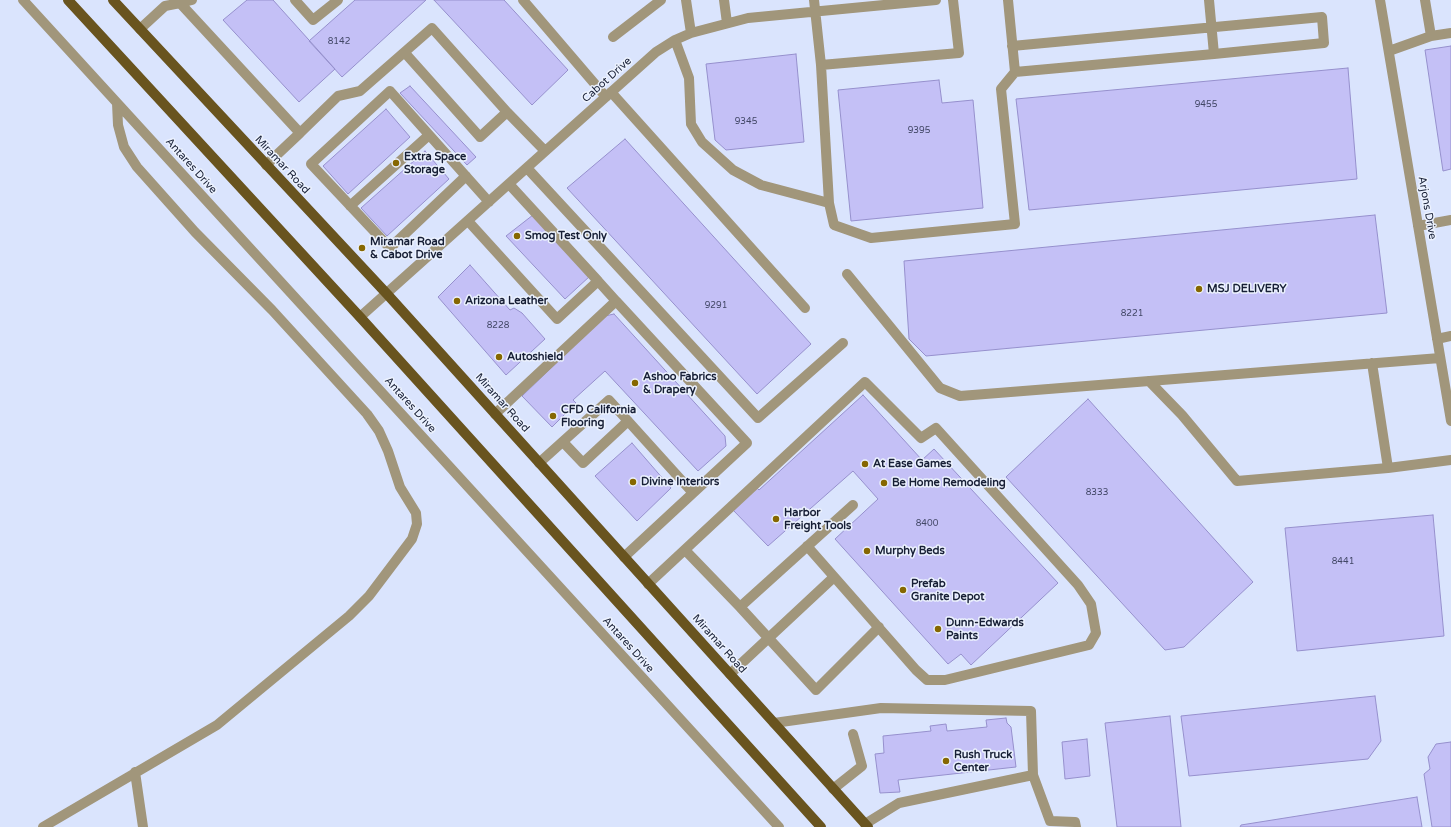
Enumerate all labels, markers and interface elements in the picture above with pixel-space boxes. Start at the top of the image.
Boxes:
house number: 8142 [328,37,350,47]
street label: Cabot Drive [580,54,634,106]
house number: 9455 [1195,100,1217,110]
house number: 9345 [735,117,757,127]
house number: 9395 [908,126,930,136]
street label: Miramar Road [252,133,312,197]
street label: Antares Drive [162,135,220,197]
place label: Extra Space Storage [404,150,466,176]
marker: Extra Space Storage [391,158,401,168]
street label: Arjons Drive [1415,175,1439,241]
place label: Smog Test Only [525,229,607,243]
marker: Smog Test Only [512,231,522,241]
place label: Miramar Road & Cabot Drive [370,235,445,261]
marker: Miramar Road & Cabot Drive [357,243,367,253]
place label: MSJ DELIVERY [1207,282,1287,296]
marker: MSJ DELIVERY [1194,284,1204,294]
place label: Arizona Leather [465,294,548,308]
marker: Arizona Leather [452,296,462,306]
house number: 9291 [705,301,727,311]
house number: 8221 [1121,309,1143,319]
house number: 8228 [487,321,509,331]
place label: Autoshield [507,350,563,364]
marker: Autoshield [494,352,504,362]
place label: Ashoo Fabrics & Drapery [643,370,716,396]
street label: Miramar Road [472,371,532,435]
street label: Antares Drive [381,374,439,436]
marker: Ashoo Fabrics & Drapery [630,378,640,388]
place label: CFD California Flooring [561,403,636,429]
marker: CFD California Flooring [548,411,558,421]
place label: At Ease Games [873,457,952,471]
marker: At Ease Games [860,459,870,469]
place label: Divine Interiors [641,475,719,489]
place label: Be Home Remodeling [892,476,1006,490]
marker: Divine Interiors [628,477,638,487]
marker: Be Home Remodeling [879,478,889,488]
house number: 8333 [1086,488,1108,498]
place label: Harbor Freight Tools [784,506,851,532]
marker: Harbor Freight Tools [771,514,781,524]
house number: 8400 [916,519,938,529]
place label: Murphy Beds [875,544,945,558]
marker: Murphy Beds [862,546,872,556]
house number: 8441 [1332,557,1354,567]
place label: Prefab Granite Depot [911,577,984,603]
marker: Prefab Granite Depot [898,585,908,595]
street label: Miramar Road [689,612,749,676]
street label: Antares Drive [599,614,657,676]
place label: Dunn-Edwards Paints [946,616,1024,642]
marker: Dunn-Edwards Paints [933,624,943,634]
place label: Rush Truck Center [954,748,1012,774]
marker: Rush Truck Center [941,756,951,766]

